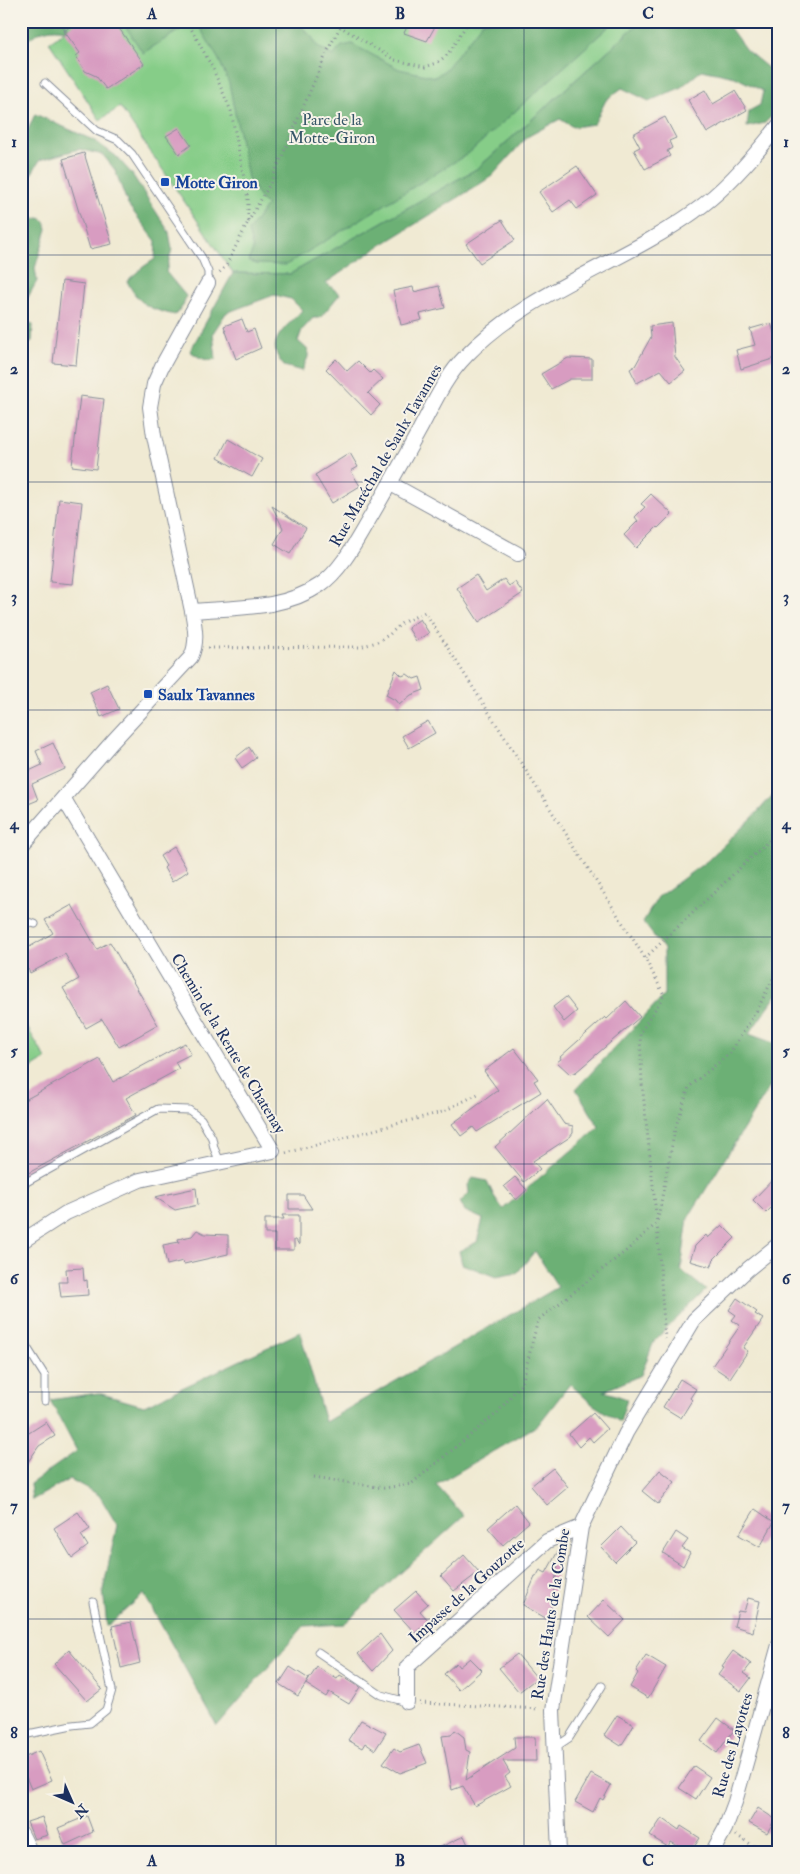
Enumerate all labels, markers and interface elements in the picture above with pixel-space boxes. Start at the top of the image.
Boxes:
text: A [146,4,158,24]
text: B [395,4,405,24]
text: C [642,4,654,24]
park label: Parc de la Motte-Giron [289,110,375,148]
text: 1 [11,132,17,152]
text: 1 [783,132,789,152]
place label: Motte Giron [174,173,259,193]
marker: Motte Giron [159,176,171,188]
text: 2 [10,359,18,379]
text: 2 [782,359,790,379]
street label: Rue Maréchal de Saulx Tavannes [325,361,446,550]
text: 3 [11,587,17,607]
text: 3 [783,587,789,607]
place label: Saulx Tavannes [158,685,255,705]
marker: Saulx Tavannes [142,688,154,700]
text: 4 [9,814,20,834]
text: 4 [781,814,792,834]
street label: Chemin de la Rente de Chatenay [166,950,290,1138]
text: 5 [10,1041,18,1061]
text: 5 [782,1041,790,1061]
text: 6 [10,1269,20,1289]
text: 6 [782,1269,792,1289]
text: 7 [10,1496,18,1516]
text: 7 [782,1496,790,1516]
street label: Rue des Hauts de la Combe [528,1527,574,1701]
street label: Impasse de la Gouzotte [405,1533,529,1649]
street label: Rue des Layottes [708,1690,757,1800]
text: 8 [10,1723,18,1743]
text: 8 [782,1723,790,1743]
north arrow [48,1776,98,1826]
text: N [70,1800,92,1822]
text: A [146,1851,158,1871]
text: B [395,1851,405,1871]
text: C [642,1851,654,1871]

